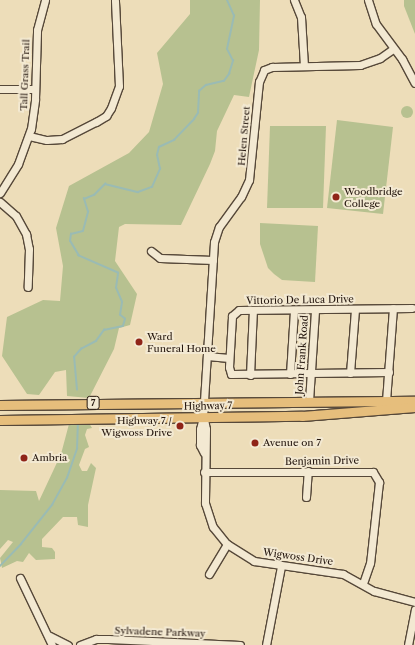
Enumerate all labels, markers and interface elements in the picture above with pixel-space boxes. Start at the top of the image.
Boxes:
street label: Tall Grass Trail [18,39,32,111]
street label: Helen Street [235,106,253,166]
place label: Woodbridge College [344,185,403,208]
marker: Woodbridge College [331,192,341,202]
street label: Vittorio De Luca Drive [246,293,354,307]
street label: John Frank Road [293,315,311,395]
place label: Ward Funeral Home [147,330,216,354]
marker: Ward Funeral Home [134,337,144,347]
road number: 7 [86,396,100,410]
street label: Highway 7 [183,400,233,412]
place label: Highway 7 / Wigwoss Drive [101,414,172,438]
marker: Highway 7 / Wigwoss Drive [175,421,185,431]
place label: Avenue on 7 [263,437,321,449]
marker: Avenue on 7 [250,438,260,448]
place label: Ambria [32,452,67,464]
marker: Ambria [19,453,29,463]
street label: Benjamin Drive [285,454,359,468]
street label: Wigwoss Drive [262,546,334,568]
street label: Sylvadene Parkway [114,624,206,640]

